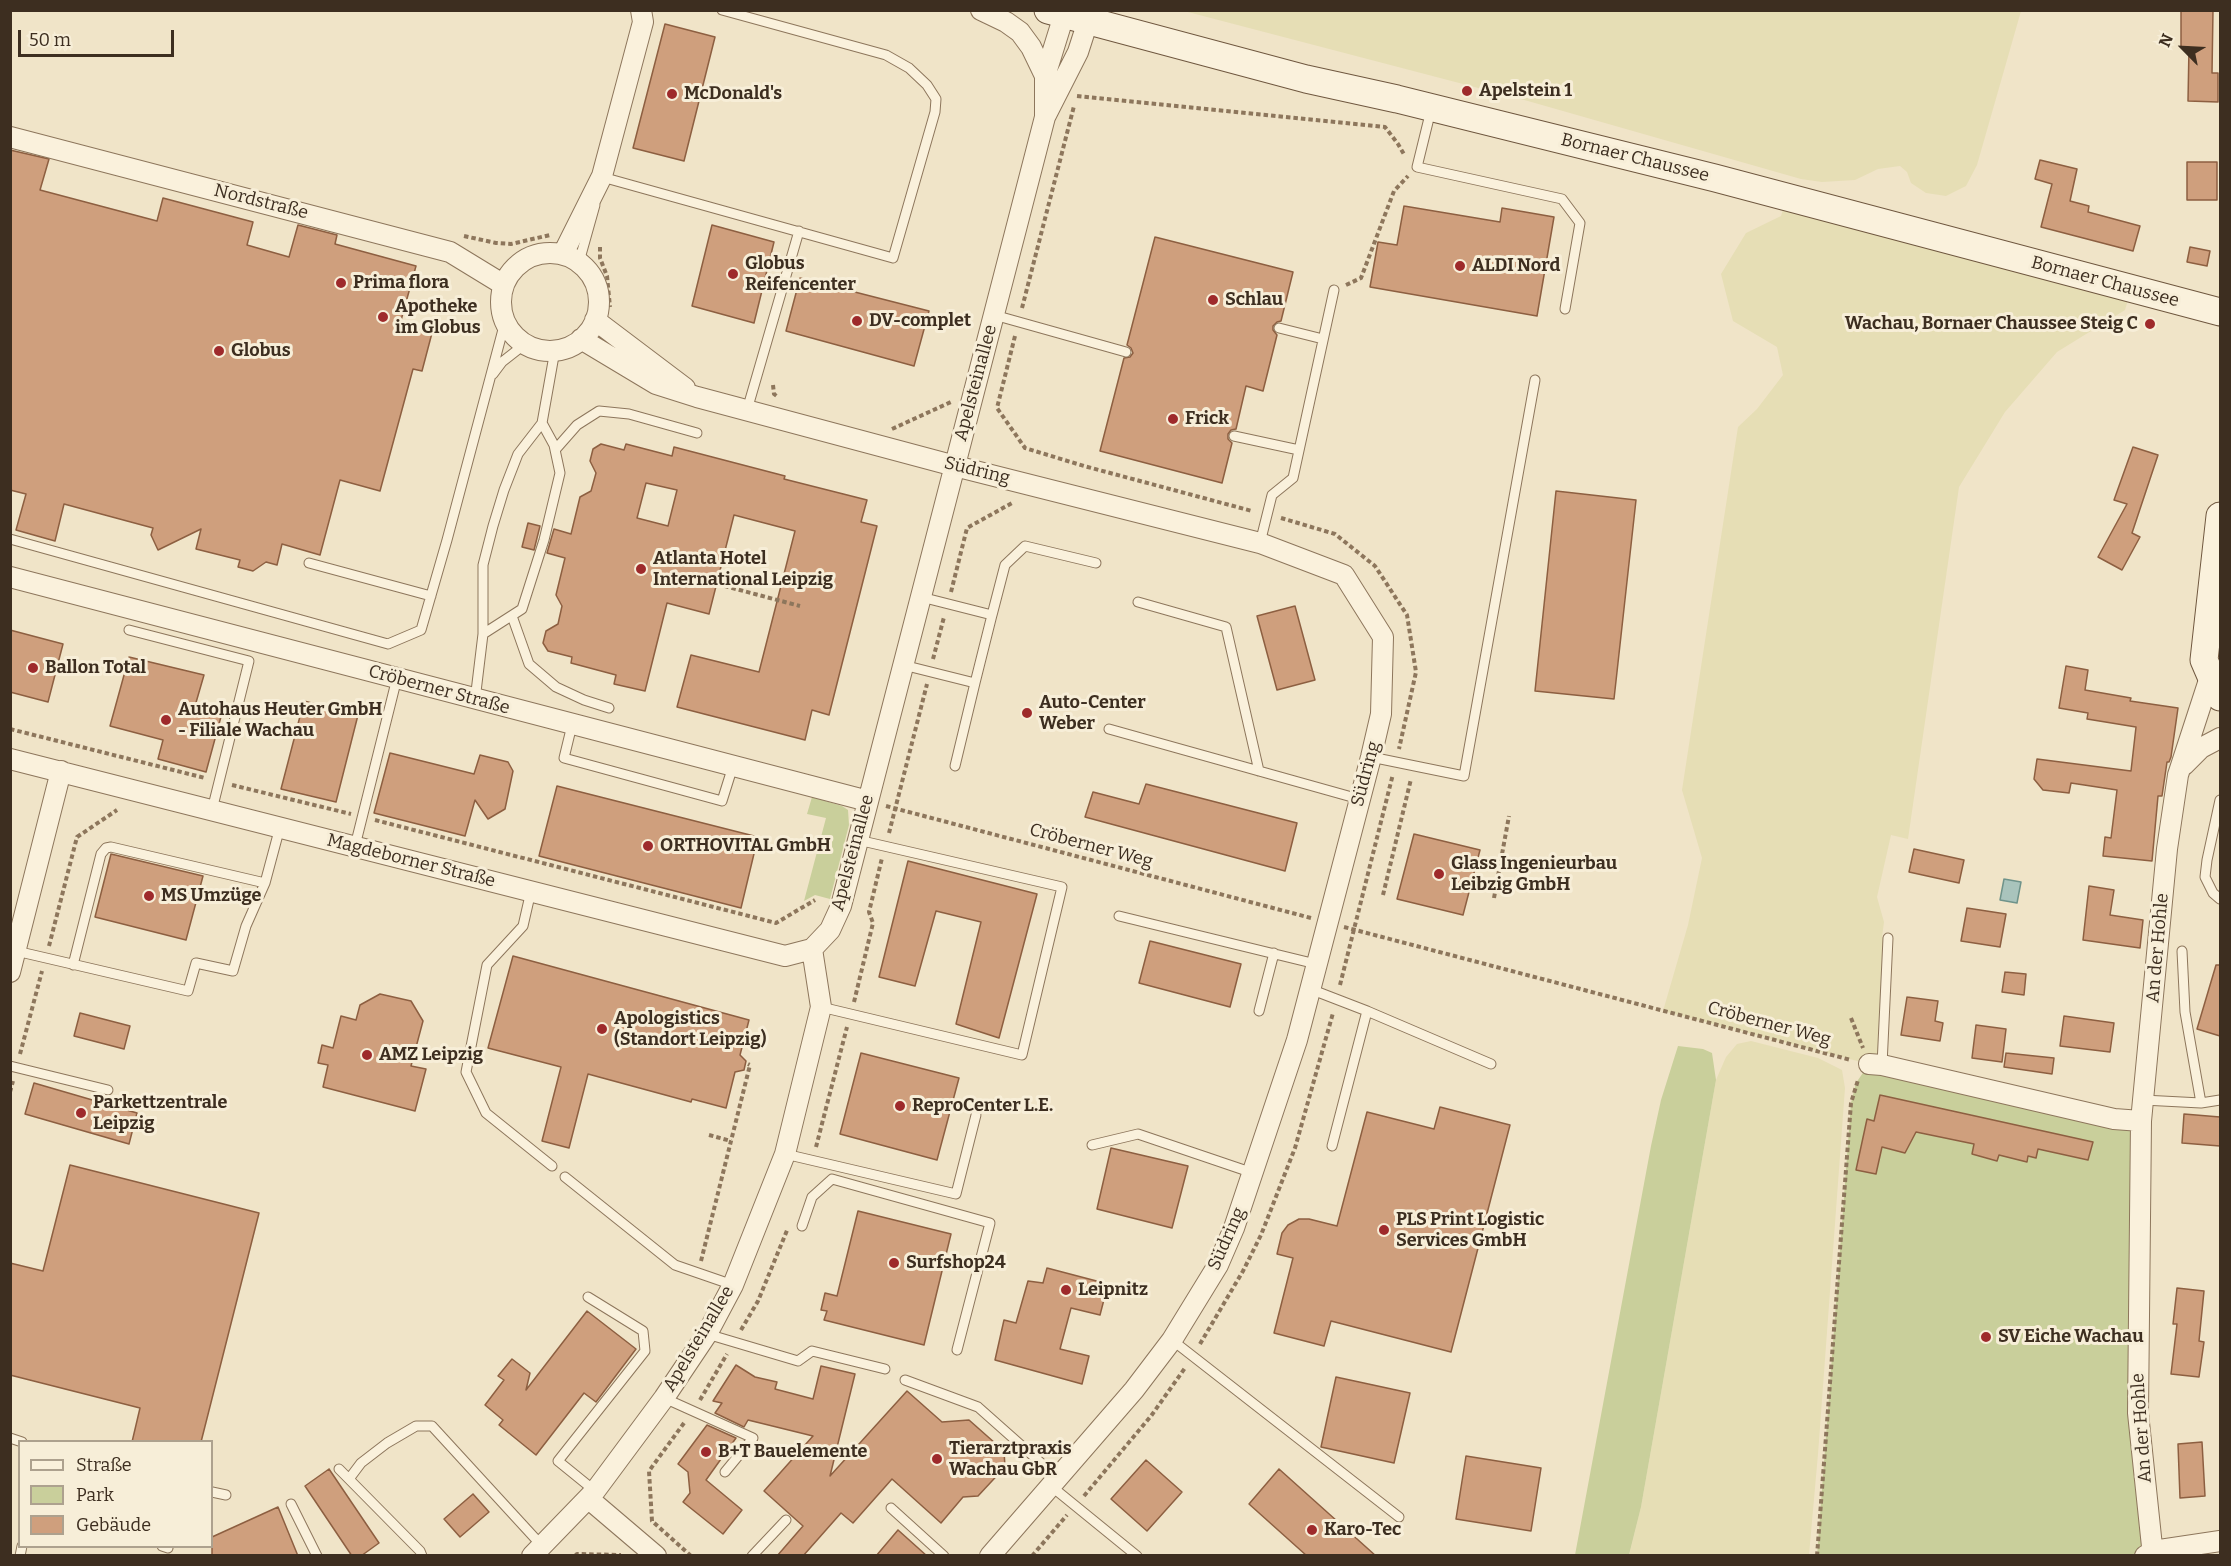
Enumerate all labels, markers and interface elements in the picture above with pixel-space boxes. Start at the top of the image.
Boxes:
scale bar [21,18,177,56]
north arrow [2153,18,2213,78]
text: 50 m [29,29,71,51]
text: N [2155,31,2177,50]
place label: Apelstein 1 [1479,80,1572,102]
place label: McDonald's [684,83,782,105]
marker: Apelstein 1 [1460,84,1474,98]
marker: McDonald's [665,87,679,101]
street label: Bornaer Chaussee [1559,129,1711,187]
street label: Nordstraße [212,180,310,224]
street label: Bornaer Chaussee [2029,252,2181,312]
place label: Globus Reifencenter [745,253,856,296]
place label: ALDI Nord [1472,255,1560,277]
marker: ALDI Nord [1453,259,1467,273]
marker: Globus Reifencenter [726,267,740,281]
place label: Prima flora [353,272,449,294]
marker: Prima flora [334,276,348,290]
place label: Schlau [1225,289,1283,311]
marker: Schlau [1206,293,1220,307]
place label: Apotheke im Globus [395,296,481,338]
marker: Apotheke im Globus [376,310,390,324]
place label: DV-complet [869,310,971,332]
place label: Wachau, Bornaer Chaussee Steig C [1845,313,2138,335]
marker: DV-complet [850,314,864,328]
marker: Wachau, Bornaer Chaussee Steig C [2143,317,2157,331]
street label: Apelsteinallee [950,322,1002,444]
place label: Globus [231,340,291,362]
marker: Globus [212,344,226,358]
place label: Frick [1185,408,1229,430]
marker: Frick [1166,412,1180,426]
street label: Südring [942,452,1012,490]
place label: Atlanta Hotel International Leipzig [653,548,833,590]
marker: Atlanta Hotel International Leipzig [634,562,648,576]
place label: Ballon Total [45,657,146,679]
marker: Ballon Total [26,661,40,675]
street label: Cröberner Straße [366,661,512,719]
place label: Auto-Center Weber [1039,692,1146,734]
place label: Autohaus Heuter GmbH - Filiale Wachau [178,699,382,742]
marker: Auto-Center Weber [1020,706,1034,720]
marker: Autohaus Heuter GmbH - Filiale Wachau [159,713,173,727]
street label: Südring [1347,739,1385,809]
street label: Apelsteinallee [827,792,879,914]
street label: Cröberner Weg [1027,819,1155,873]
street label: Magdeborner Straße [325,830,497,892]
place label: ORTHOVITAL GmbH [660,835,831,857]
marker: ORTHOVITAL GmbH [641,839,655,853]
place label: Glass Ingenieurbau Leibzig GmbH [1451,853,1617,896]
marker: Glass Ingenieurbau Leibzig GmbH [1432,867,1446,881]
place label: MS Umzüge [161,885,261,907]
marker: MS Umzüge [142,889,156,903]
street label: An der Hohle [2142,892,2174,1004]
street label: Cröberner Weg [1705,997,1833,1051]
place label: Apologistics (Standort Leipzig) [614,1008,766,1050]
marker: Apologistics (Standort Leipzig) [595,1022,609,1036]
place label: AMZ Leipzig [379,1044,483,1066]
marker: AMZ Leipzig [360,1048,374,1062]
place label: Parkettzentrale Leipzig [93,1092,227,1134]
place label: ReproCenter L.E. [912,1095,1053,1117]
marker: ReproCenter L.E. [893,1099,907,1113]
marker: Parkettzentrale Leipzig [74,1106,88,1120]
street label: Südring [1204,1204,1250,1274]
place label: PLS Print Logistic Services GmbH [1396,1209,1544,1252]
marker: PLS Print Logistic Services GmbH [1377,1223,1391,1237]
place label: Surfshop24 [906,1252,1006,1274]
marker: Surfshop24 [887,1256,901,1270]
place label: Leipnitz [1078,1279,1148,1301]
street label: Apelsteinallee [659,1282,739,1396]
marker: Leipnitz [1059,1283,1073,1297]
place label: SV Eiche Wachau [1998,1326,2144,1348]
marker: SV Eiche Wachau [1979,1330,1993,1344]
street label: An der Hohle [2127,1372,2157,1484]
place label: Tierarztpraxis Wachau GbR [949,1438,1072,1480]
legend [18,1440,213,1548]
place label: B+T Bauelemente [718,1441,867,1463]
marker: B+T Bauelemente [699,1445,713,1459]
marker: Tierarztpraxis Wachau GbR [930,1452,944,1466]
text: Straße [76,1454,132,1476]
text: Park [76,1484,114,1506]
text: Gebäude [76,1514,151,1536]
place label: Karo-Tec [1324,1519,1401,1541]
marker: Karo-Tec [1305,1523,1319,1537]

